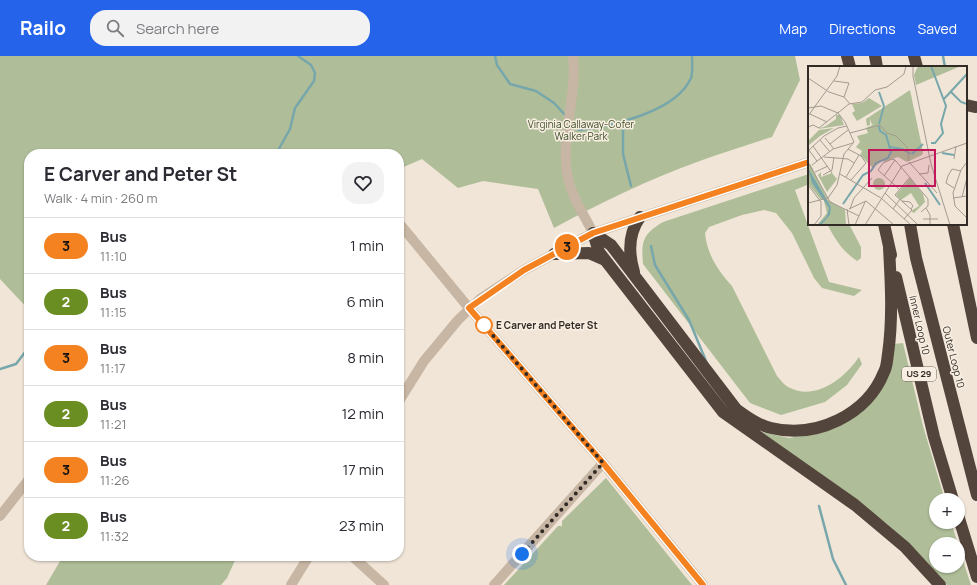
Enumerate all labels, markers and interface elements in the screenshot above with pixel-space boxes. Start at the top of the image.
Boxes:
search box [90,10,370,46]
text: Railo [20,15,66,41]
icon: search [104,17,126,39]
text: Search here [136,18,219,39]
text: Map [779,19,807,38]
text: Directions [829,19,896,38]
text: Saved [918,19,957,38]
inset map [808,66,967,225]
park label: Virginia Callaway-Cofer Walker Park [528,117,635,143]
text: E Carver and Peter St [44,161,237,187]
button: heart [342,162,384,204]
text: Walk · 4 min · 260 m [44,189,158,207]
text: Bus [100,226,127,247]
line badge: 3 [554,234,580,260]
text: 1 min [350,235,384,256]
text: 3 [62,236,70,255]
text: 3 [563,237,571,256]
text: 11:10 [100,247,127,265]
text: Bus [100,282,127,303]
text: 6 min [347,291,384,312]
text: 2 [62,292,70,311]
street label: Inner Loop 10 [906,294,934,356]
text: 11:15 [100,303,127,321]
marker: E Carver and Peter St [475,316,493,334]
place label: E Carver and Peter St [496,318,598,332]
street label: Outer Loop 10 [940,325,968,389]
text: Bus [100,338,127,359]
text: 8 min [347,347,384,368]
text: 3 [62,348,70,367]
text: 11:17 [100,359,126,377]
road number: US 29 [902,367,936,381]
text: Bus [100,394,127,415]
text: 12 min [341,403,384,424]
text: 2 [62,404,70,423]
text: 11:21 [100,415,127,433]
text: Bus [100,450,127,471]
text: 17 min [342,459,384,480]
text: 3 [62,460,70,479]
text: 11:26 [100,471,130,489]
map controls [929,493,965,573]
button: + [929,493,965,529]
text: Bus [100,506,127,527]
text: 23 min [339,515,384,536]
text: 2 [62,516,70,535]
text: 11:32 [100,527,129,545]
button: − [929,537,965,573]
your location [512,544,532,564]

